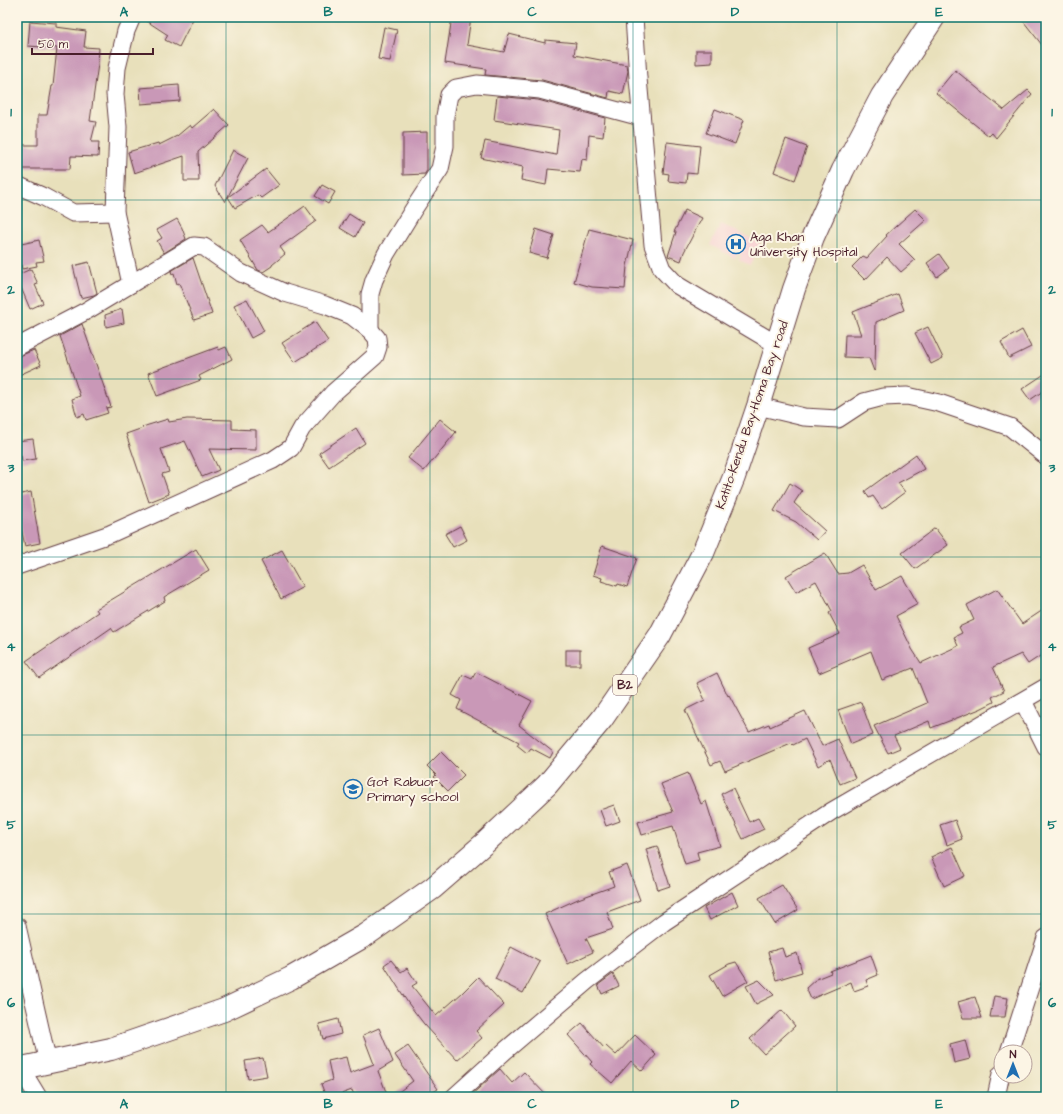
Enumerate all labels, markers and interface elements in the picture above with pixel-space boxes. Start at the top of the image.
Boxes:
text: A [120,3,129,21]
text: B [323,3,333,21]
text: C [527,3,537,21]
text: D [731,3,740,21]
text: E [935,3,943,21]
scale bar [32,30,153,56]
text: 50 m [38,36,69,53]
text: 1 [10,103,12,121]
text: 1 [1051,103,1053,121]
place label: Aga Khan University Hospital [750,228,858,262]
hospital icon: Aga Khan University Hospital [725,233,747,255]
text: 2 [6,281,15,299]
text: 2 [1047,281,1056,299]
street label: Katito-Kendu Bay-Homa Bay road [711,318,794,512]
text: 3 [7,459,15,477]
text: 3 [1048,459,1056,477]
text: 4 [7,638,16,656]
text: 4 [1048,638,1057,656]
road number: B2 [613,675,637,695]
place label: Got Rabuor Primary school [367,773,459,807]
school or university icon: Got Rabuor Primary school [342,778,364,800]
text: 5 [6,816,16,834]
text: 5 [1047,816,1057,834]
text: 6 [7,994,16,1012]
text: 6 [1048,994,1057,1012]
north arrow [993,1044,1033,1084]
text: N [1010,1047,1017,1062]
text: A [120,1095,129,1113]
text: B [323,1095,333,1113]
text: C [527,1095,537,1113]
text: D [731,1095,740,1113]
text: E [935,1095,943,1113]

